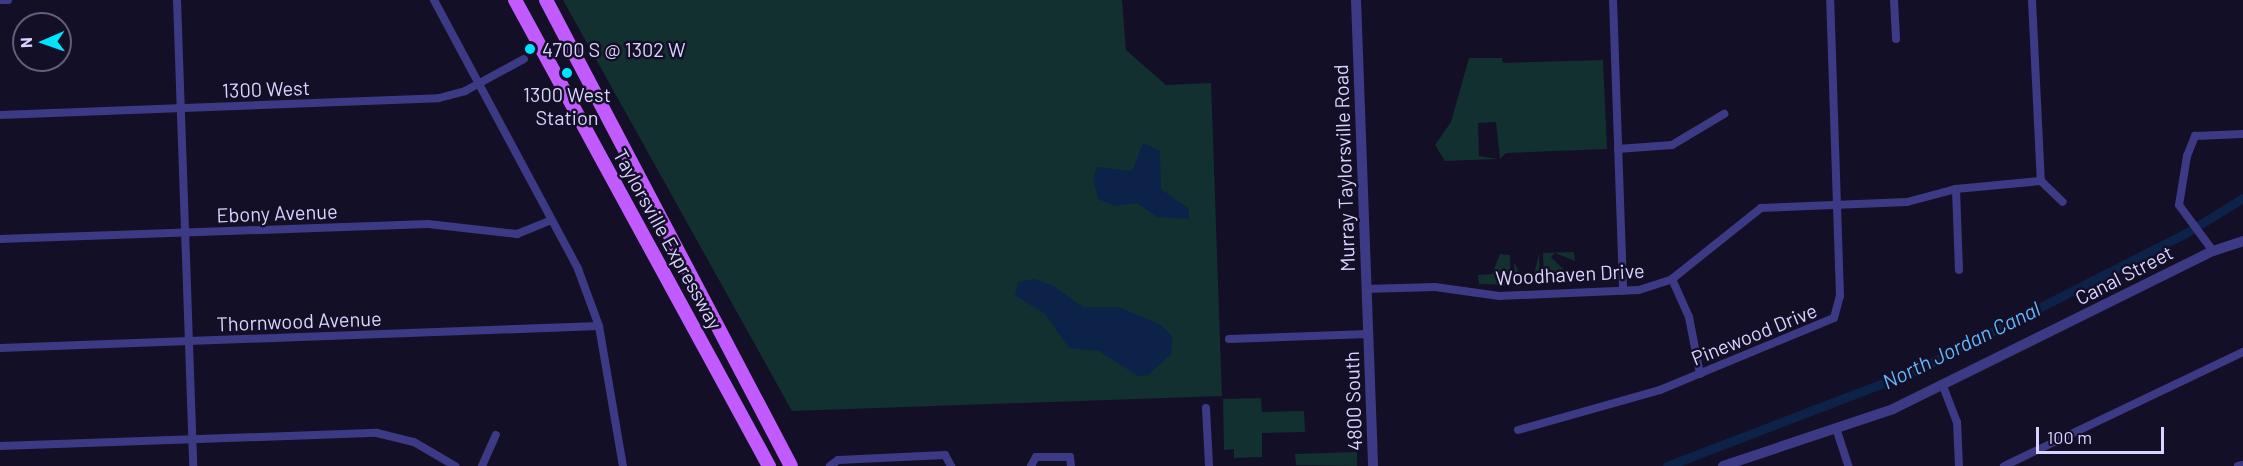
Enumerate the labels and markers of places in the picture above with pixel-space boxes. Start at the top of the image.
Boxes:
place label: 4700 S @ 1302 W [542,37,686,61]
marker: 4700 S @ 1302 W [523,42,537,56]
marker: 1300 West Station [560,66,574,80]
place label: 1300 West Station [523,82,611,129]

